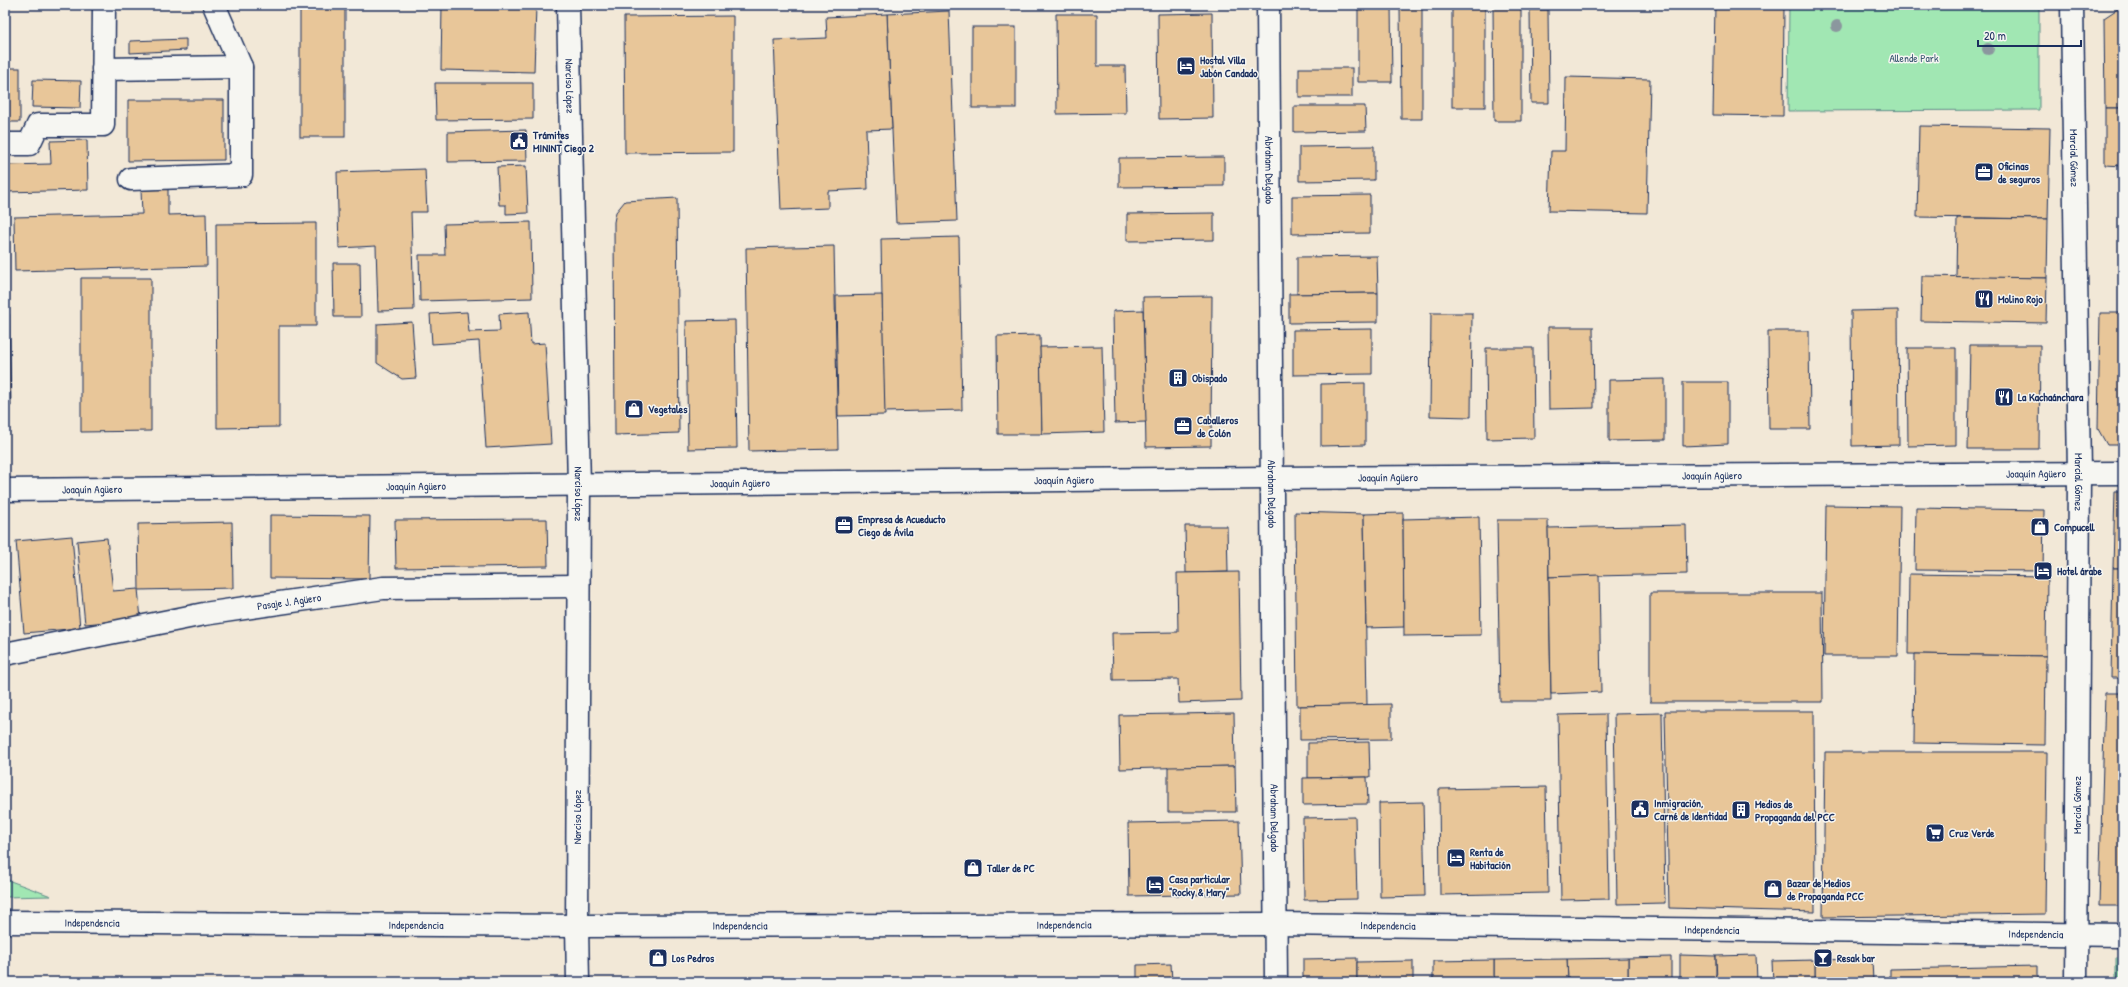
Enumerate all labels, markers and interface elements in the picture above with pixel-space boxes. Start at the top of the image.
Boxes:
scale bar [1978,22,2081,48]
text: 20 m [1984,27,2006,44]
park label: Allende Park [1889,51,1939,65]
place label: Hostal Villa Jabón Candado [1200,53,1258,80]
hotel icon: Hostal Villa Jabón Candado [1175,55,1197,77]
street label: Narciso López [562,58,577,114]
place label: Trámites MININT Ciego 2 [532,128,595,156]
street label: Marcial Gómez [2067,129,2082,187]
public building icon: Trámites MININT Ciego 2 [508,130,530,152]
street label: Abraham Delgado [1262,136,1277,205]
place label: Oficinas de seguros [1998,159,2041,187]
office icon: Oficinas de seguros [1973,161,1995,183]
restaurant icon: Molino Rojo [1973,288,1995,310]
place label: Molino Rojo [1998,292,2043,307]
building icon: Obispado [1167,367,1189,389]
place label: Obispado [1192,371,1228,386]
restaurant icon: La Kachaánchara [1993,386,2015,408]
place label: La Kachaánchara [2018,390,2084,404]
shop icon: Vegetales [623,398,645,420]
place label: Vegetales [648,402,688,417]
place label: Caballeros de Colón [1197,413,1239,440]
office icon: Caballeros de Colón [1172,415,1194,437]
street label: Marcial Gómez [2072,453,2086,511]
street label: Abraham Delgado [1265,460,1279,529]
street label: Narciso López [572,466,586,522]
street label: Joaquín Agüero [2006,466,2067,481]
street label: Joaquín Agüero [1682,468,1743,483]
street label: Joaquín Agüero [1358,470,1419,484]
street label: Joaquín Agüero [1034,473,1095,487]
street label: Joaquín Agüero [710,476,771,490]
street label: Joaquín Agüero [386,479,447,493]
street label: Joaquín Agüero [62,482,123,496]
place label: Empresa de Acueducto Ciego de Ávila [858,512,946,540]
office icon: Empresa de Acueducto Ciego de Ávila [833,514,855,536]
shop icon: Compucell [2029,516,2051,538]
place label: Compucell [2054,520,2096,535]
hotel icon: Hotel árabe [2032,560,2054,582]
place label: Hotel árabe [2057,564,2103,578]
street label: Pasaje J. Agüero [256,590,323,613]
street label: Marcial Gómez [2070,776,2084,834]
street label: Abraham Delgado [1267,784,1282,853]
street label: Narciso López [570,789,584,844]
place label: Inmigración, Carné de Identidad [1654,796,1728,823]
place label: Medios de Propaganda del PCC [1755,797,1835,825]
public building icon: Inmigración, Carné de Identidad [1629,798,1651,820]
building icon: Medios de Propaganda del PCC [1730,799,1752,821]
supermarket icon: Cruz Verde [1924,822,1946,844]
place label: Cruz Verde [1949,826,1995,840]
place label: Renta de Habitación [1470,845,1511,872]
hotel icon: Renta de Habitación [1445,847,1467,869]
shop icon: Taller de PC [962,857,984,879]
place label: Taller de PC [986,861,1035,875]
place label: Casa particular "Rocky & Mary" [1169,872,1231,900]
hotel icon: Casa particular "Rocky & Mary" [1144,874,1166,896]
place label: Bazar de Medios de Propaganda PCC [1787,876,1864,904]
shop icon: Bazar de Medios de Propaganda PCC [1762,878,1784,900]
street label: Independencia [64,915,120,930]
street label: Independencia [388,918,444,932]
street label: Independencia [712,918,768,933]
street label: Independencia [1036,918,1092,932]
street label: Independencia [1360,918,1416,933]
street label: Independencia [1684,922,1740,937]
street label: Independencia [2008,927,2064,941]
shop icon: Los Pedros [647,947,669,969]
bar icon: Resak bar [1812,947,1834,969]
place label: Los Pedros [672,951,715,965]
place label: Resak bar [1837,951,1876,965]

